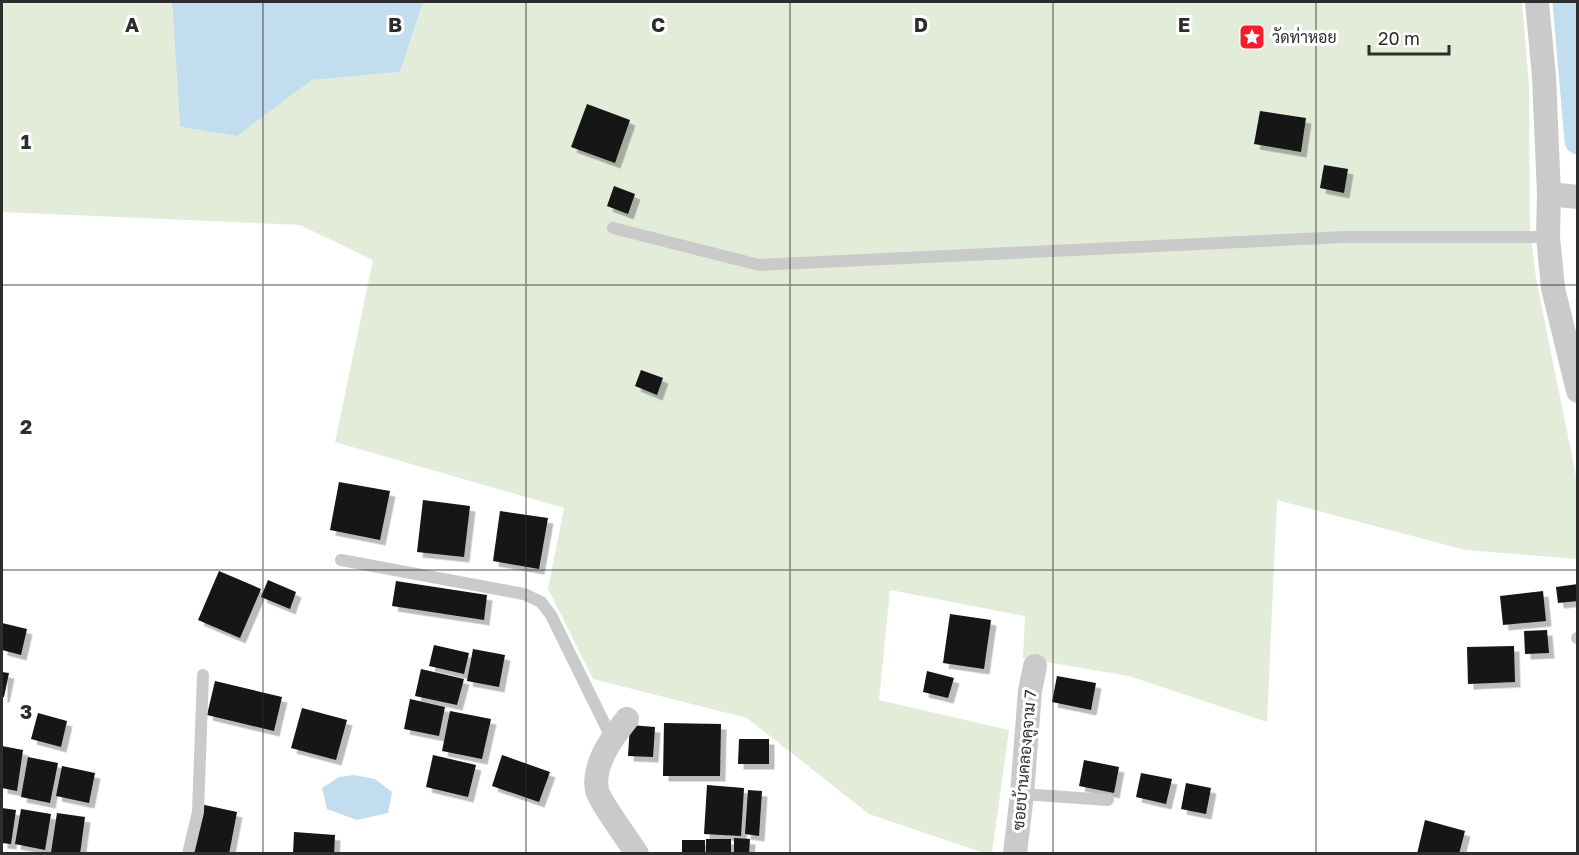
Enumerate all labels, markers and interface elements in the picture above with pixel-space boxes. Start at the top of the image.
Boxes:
text: A [125,12,139,36]
text: B [388,12,402,36]
text: C [651,12,665,36]
text: D [914,12,928,36]
text: E [1178,12,1190,36]
scale bar [1369,18,1448,56]
place icon: วัดท่าหอย [1237,22,1267,52]
place label: วัดท่าหอย [1272,27,1337,47]
text: 20 m [1378,27,1420,49]
text: 1 [21,129,31,153]
text: 2 [20,414,32,438]
street label: ซอยบ้านคลองคูจาม 7 [1008,689,1042,831]
text: 3 [20,699,32,723]

